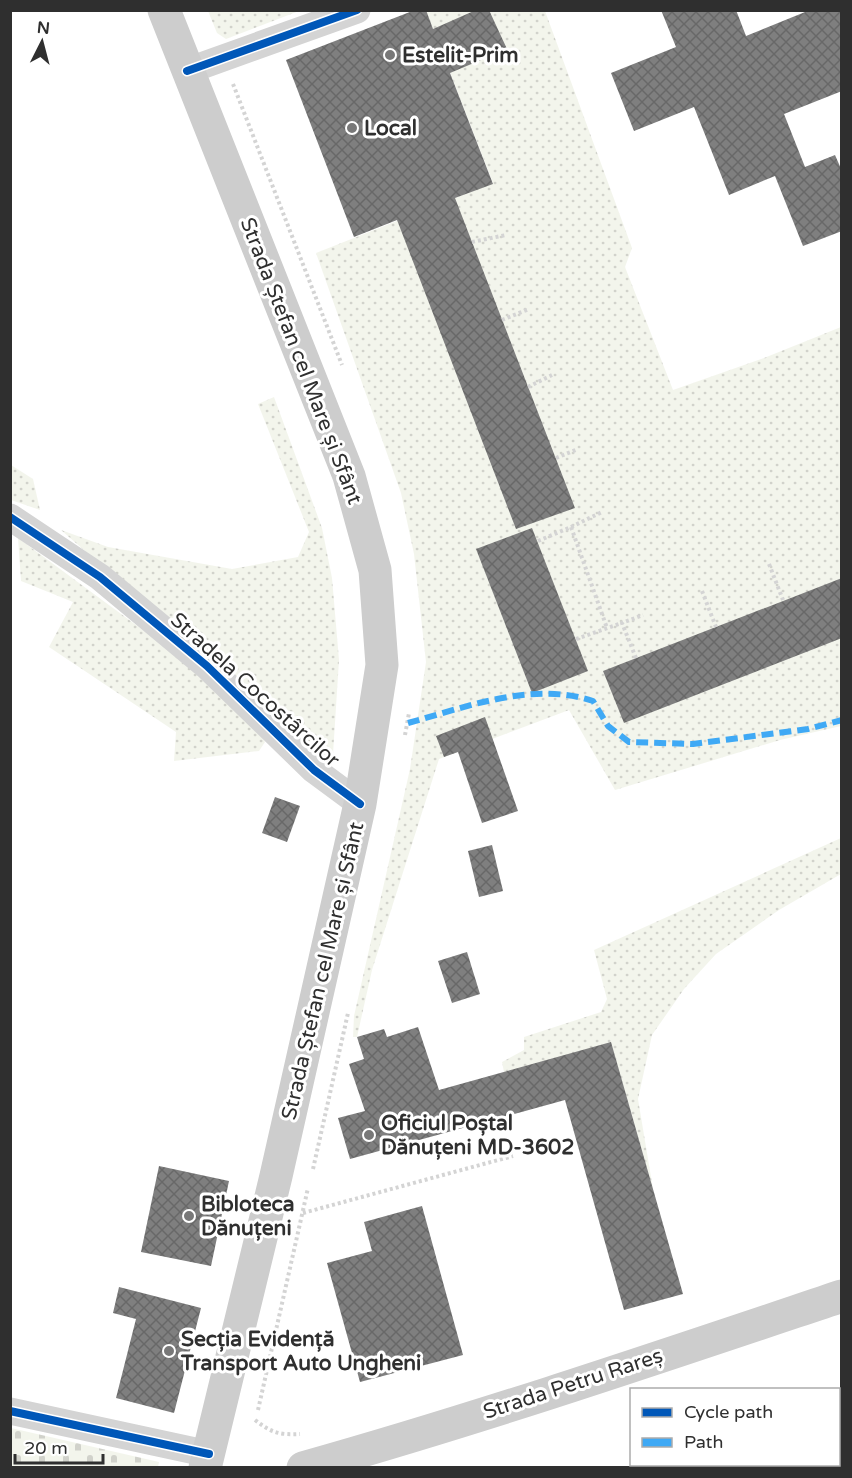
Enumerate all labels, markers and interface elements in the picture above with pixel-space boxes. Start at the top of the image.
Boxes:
north arrow [12,12,72,72]
text: N [36,17,51,39]
place label: Estelit-Prim [402,43,519,68]
marker: Estelit-Prim [383,48,397,62]
place label: Local [364,116,417,141]
marker: Local [345,121,359,135]
street label: Strada Ștefan cel Mare și Sfânt [235,214,367,508]
street label: Stradela Cocostârcilor [165,607,345,773]
street label: Strada Ștefan cel Mare și Sfânt [277,820,369,1122]
place label: Oficiul Poștal Dănuțeni MD-3602 [381,1111,574,1160]
marker: Oficiul Poștal Dănuțeni MD-3602 [362,1128,376,1142]
place label: Bibloteca Dănuțeni [201,1192,295,1241]
marker: Bibloteca Dănuțeni [182,1209,196,1223]
place label: Secția Evidență Transport Auto Ungheni [180,1327,421,1376]
street label: Strada Petru Rareș [480,1343,666,1425]
marker: Secția Evidență Transport Auto Ungheni [162,1344,176,1358]
legend [630,1388,840,1466]
text: Cycle path [684,1401,773,1423]
scale bar [15,1427,104,1465]
text: Path [684,1431,723,1453]
text: 20 m [24,1437,68,1459]

